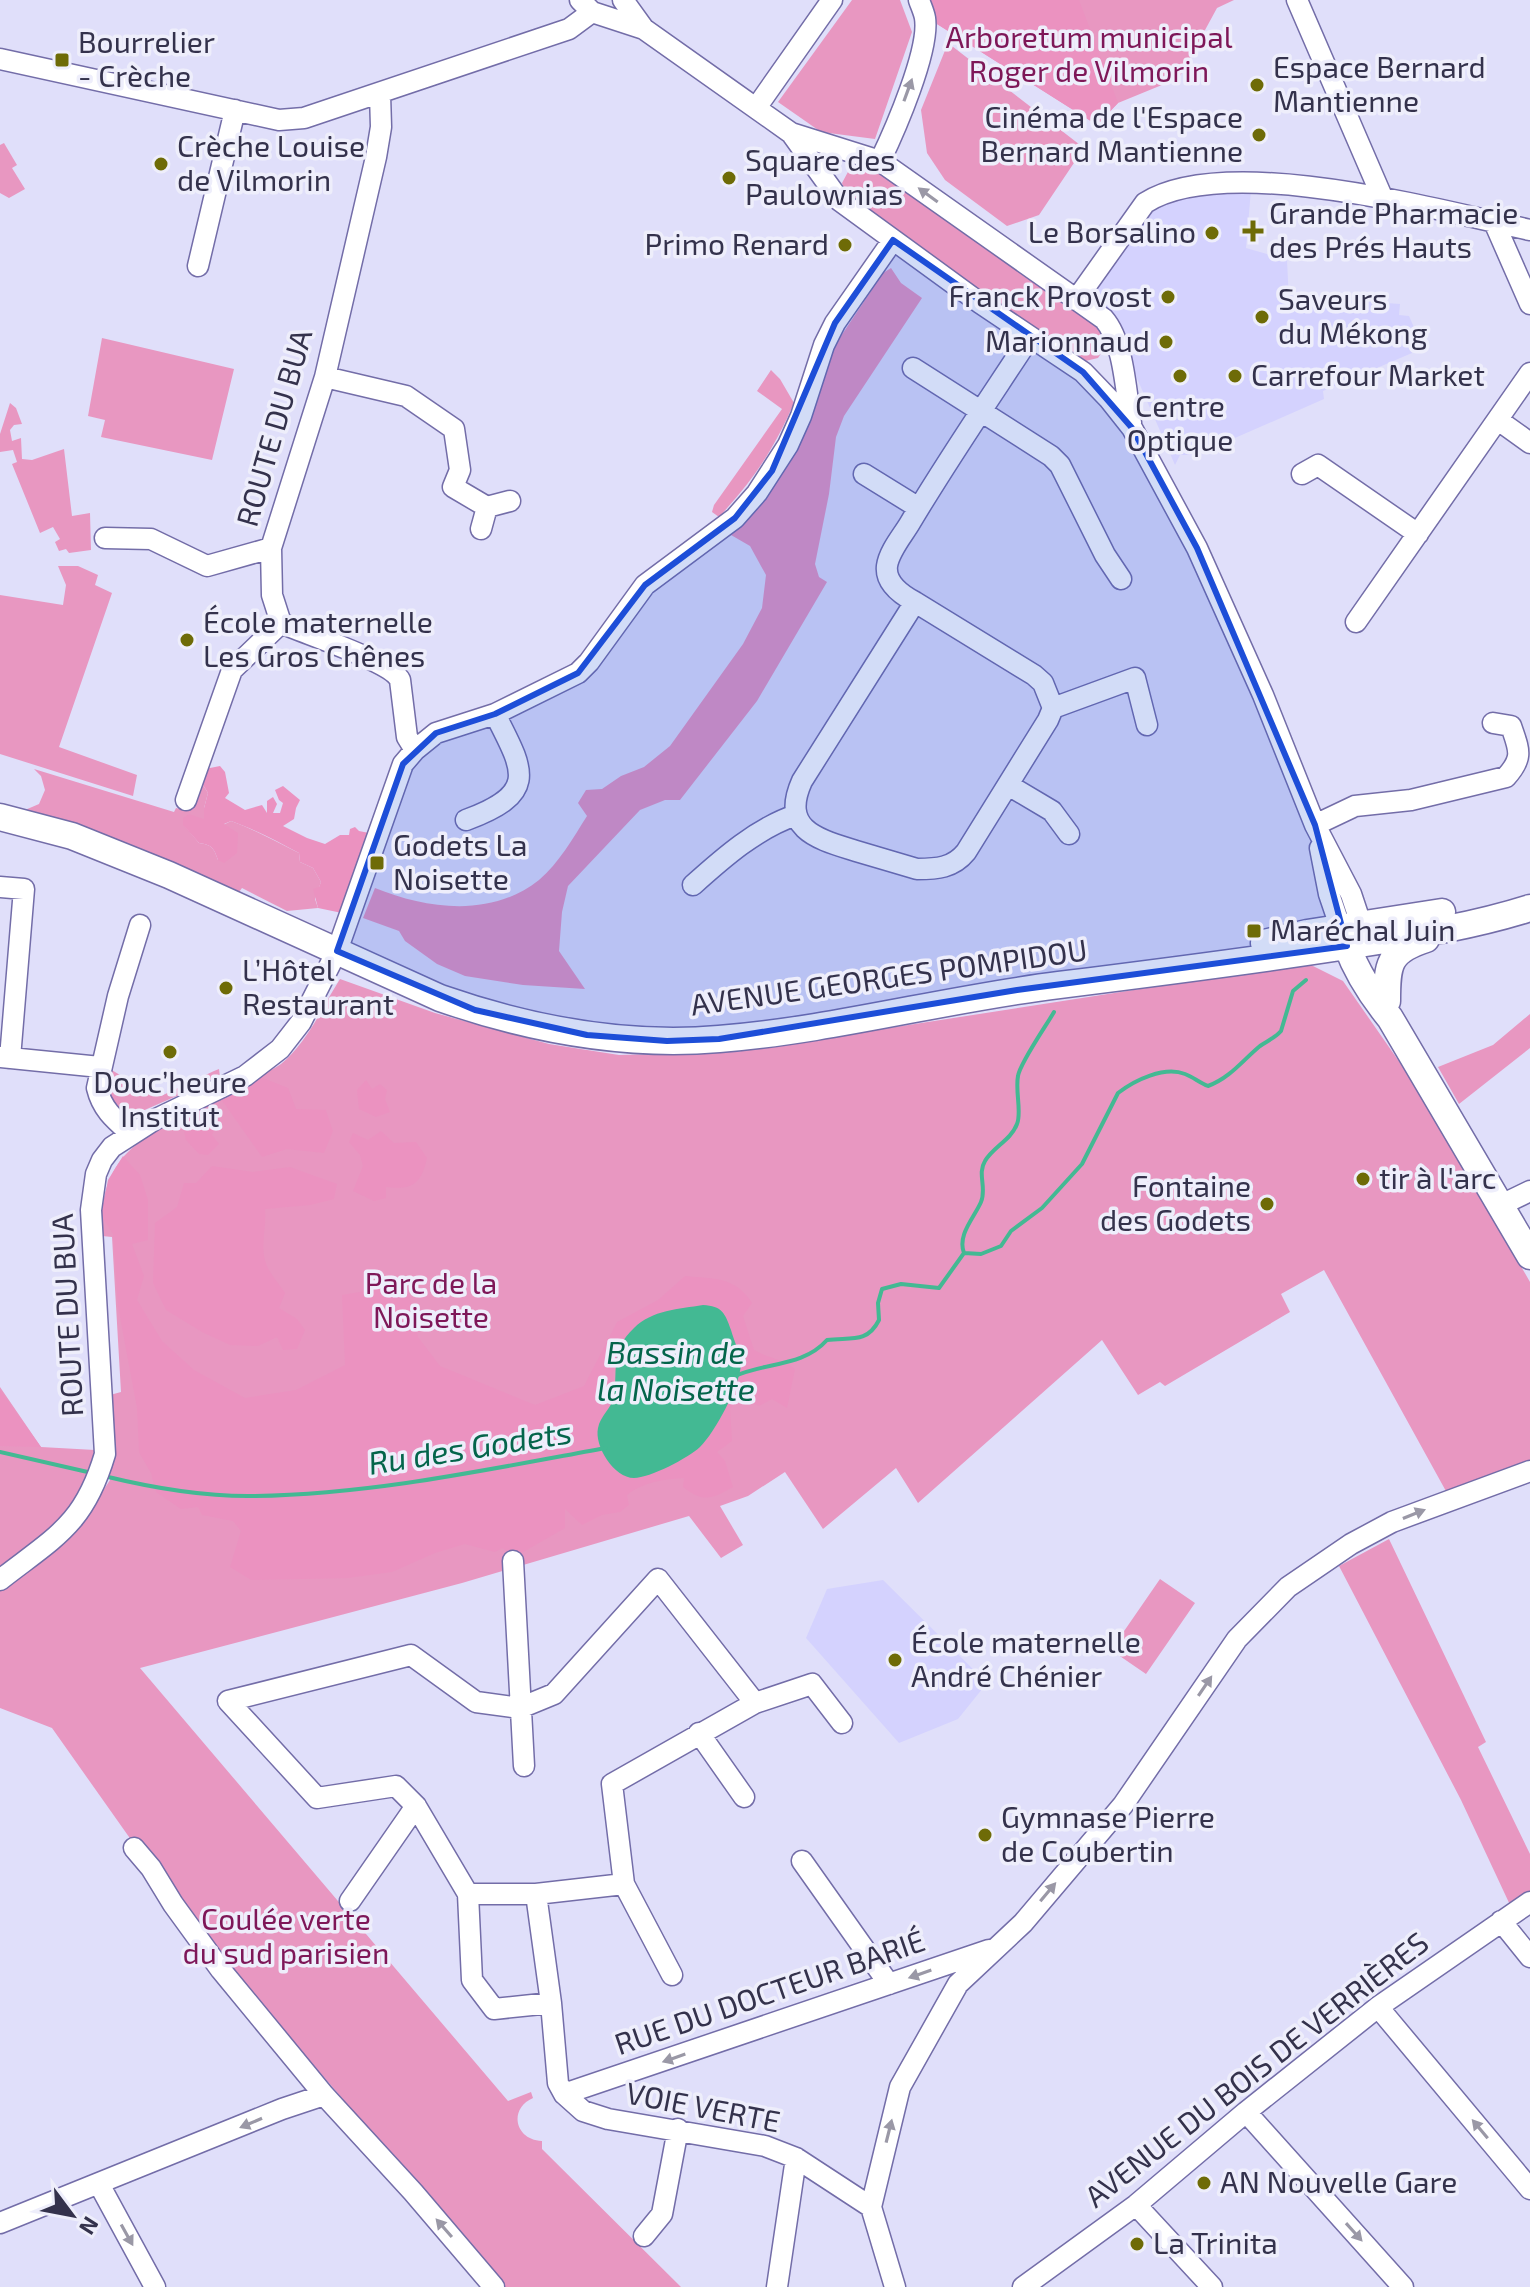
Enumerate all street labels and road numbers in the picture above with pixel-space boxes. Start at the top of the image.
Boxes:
street label: ROUTE DU BUA [228,325,318,530]
street label: AVENUE GEORGES POMPIDOU [688,930,1089,1022]
street label: ROUTE DU BUA [43,1212,89,1418]
street label: RUE DU DOCTEUR BARIÉ [610,1921,929,2061]
street label: AVENUE DU BOIS DE VERRIÈRES [1077,1923,1435,2214]
street label: VOIE VERTE [623,2073,784,2139]

